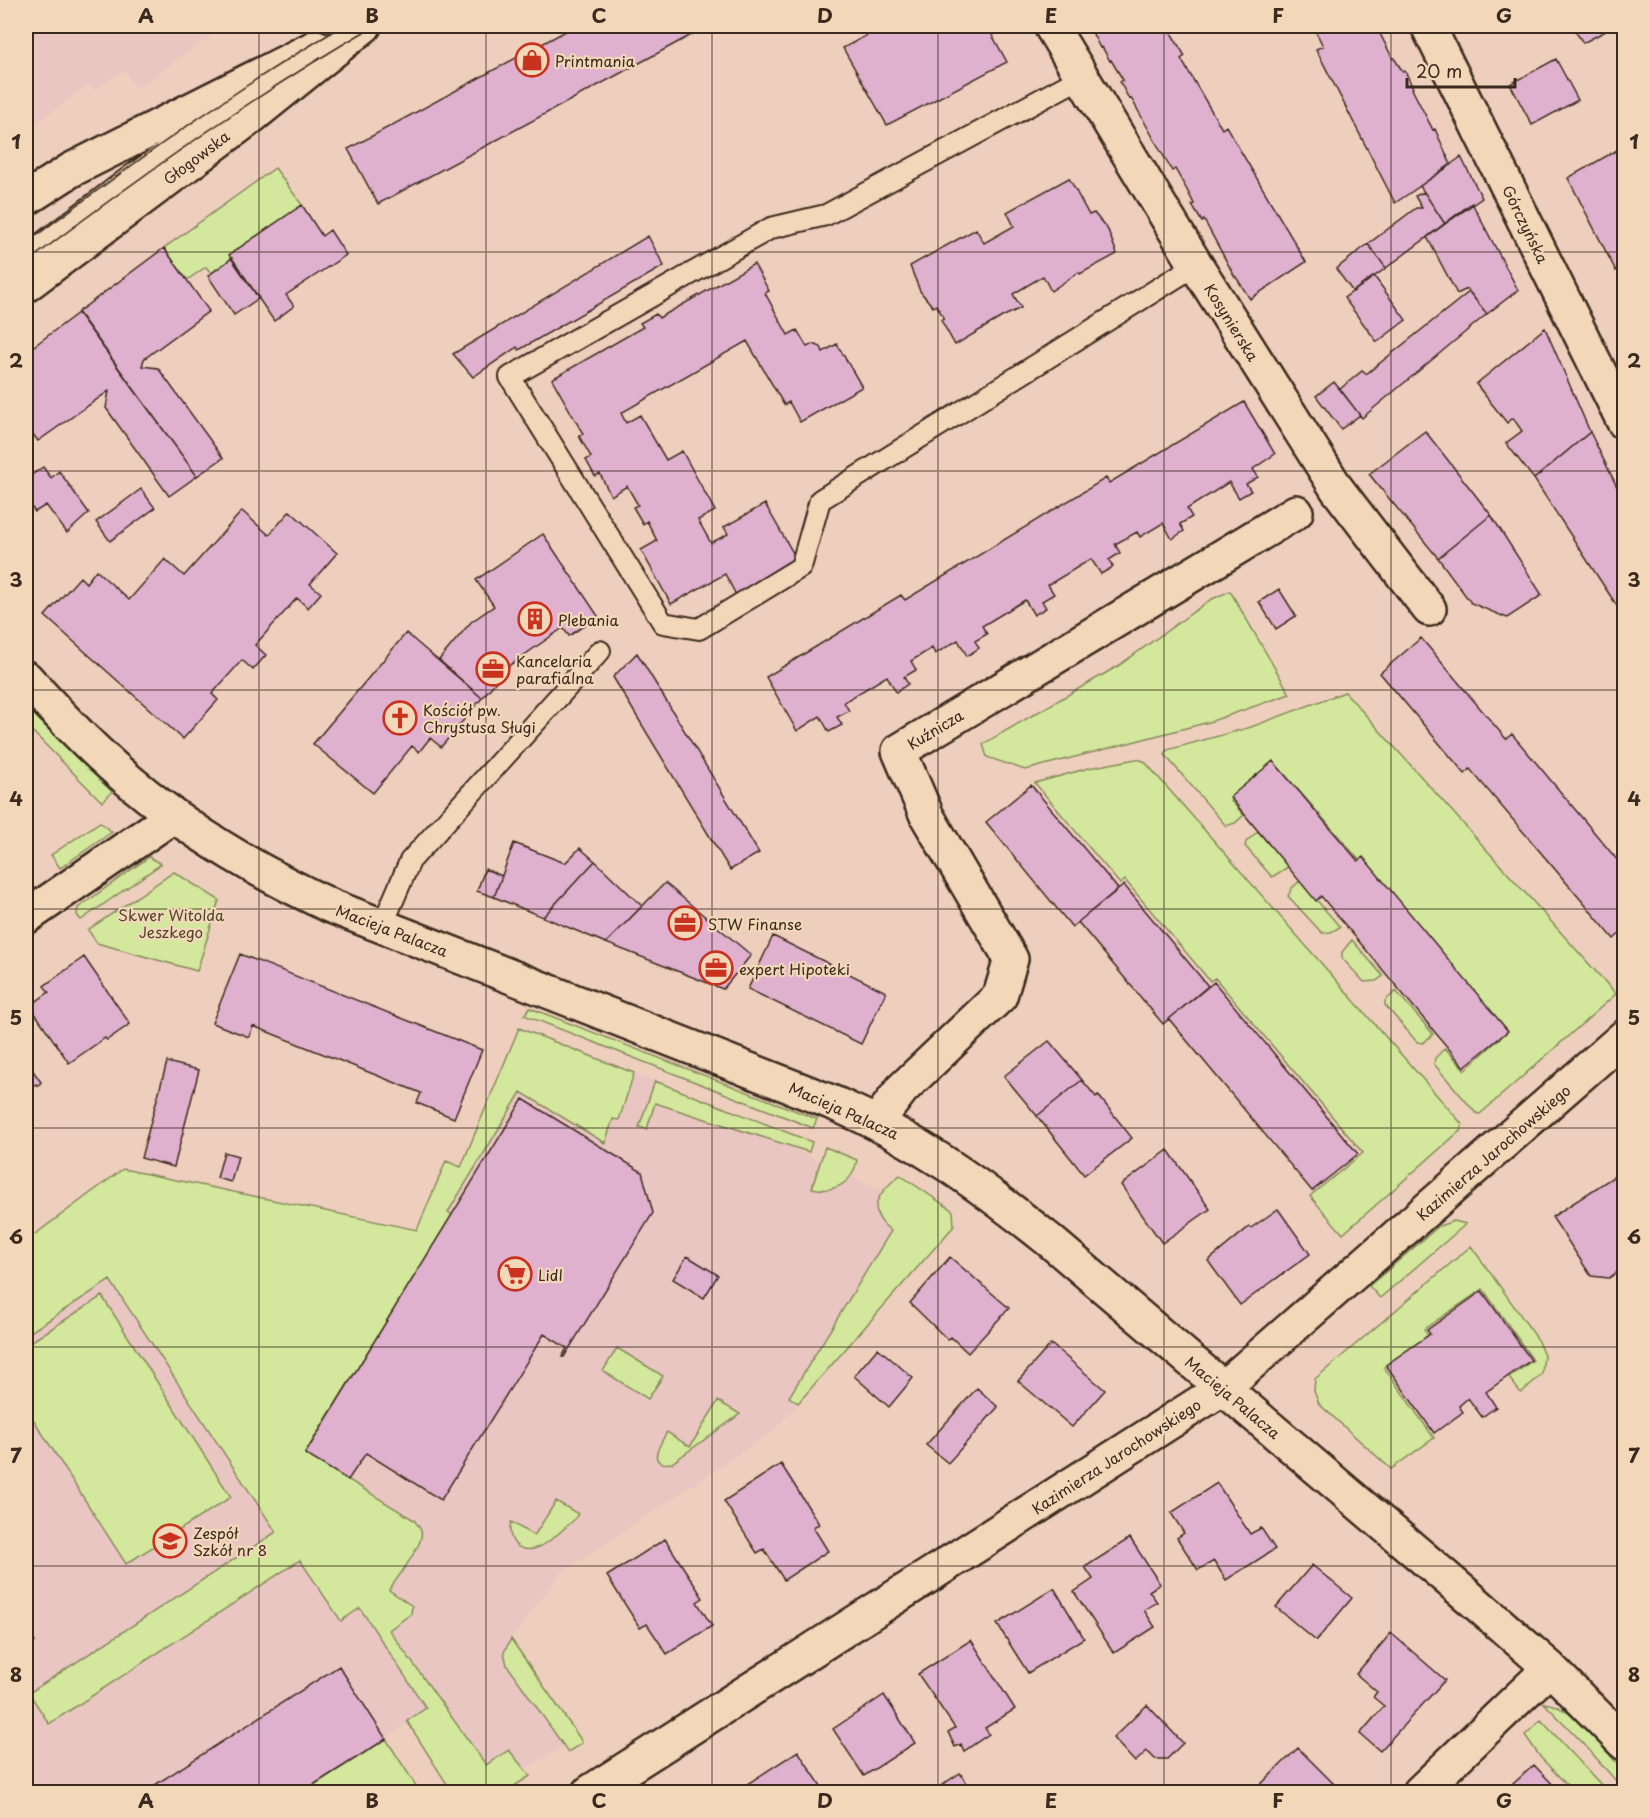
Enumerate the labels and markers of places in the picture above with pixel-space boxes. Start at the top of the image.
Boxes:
shop icon: Printmania [514,42,550,78]
place label: Printmania [555,49,636,72]
building icon: Plebania [517,601,553,637]
place label: Plebania [558,608,619,631]
place label: Kancelaria parafialna [516,649,594,689]
office icon: Kancelaria parafialna [475,651,511,687]
place label: Kościół pw. Chrystusa Sługi [423,698,536,738]
church icon: Kościół pw. Chrystusa Sługi [382,700,418,736]
office icon: STW Finanse [667,905,703,941]
place label: STW Finanse [708,912,802,935]
office icon: expert Hipoteki [698,950,734,986]
place label: expert Hipoteki [739,957,850,980]
supermarket icon: Lidl [497,1256,533,1292]
place label: Lidl [538,1263,563,1286]
place label: Zespół Szkół nr 8 [193,1521,267,1561]
school or university icon: Zespół Szkół nr 8 [152,1523,188,1559]

